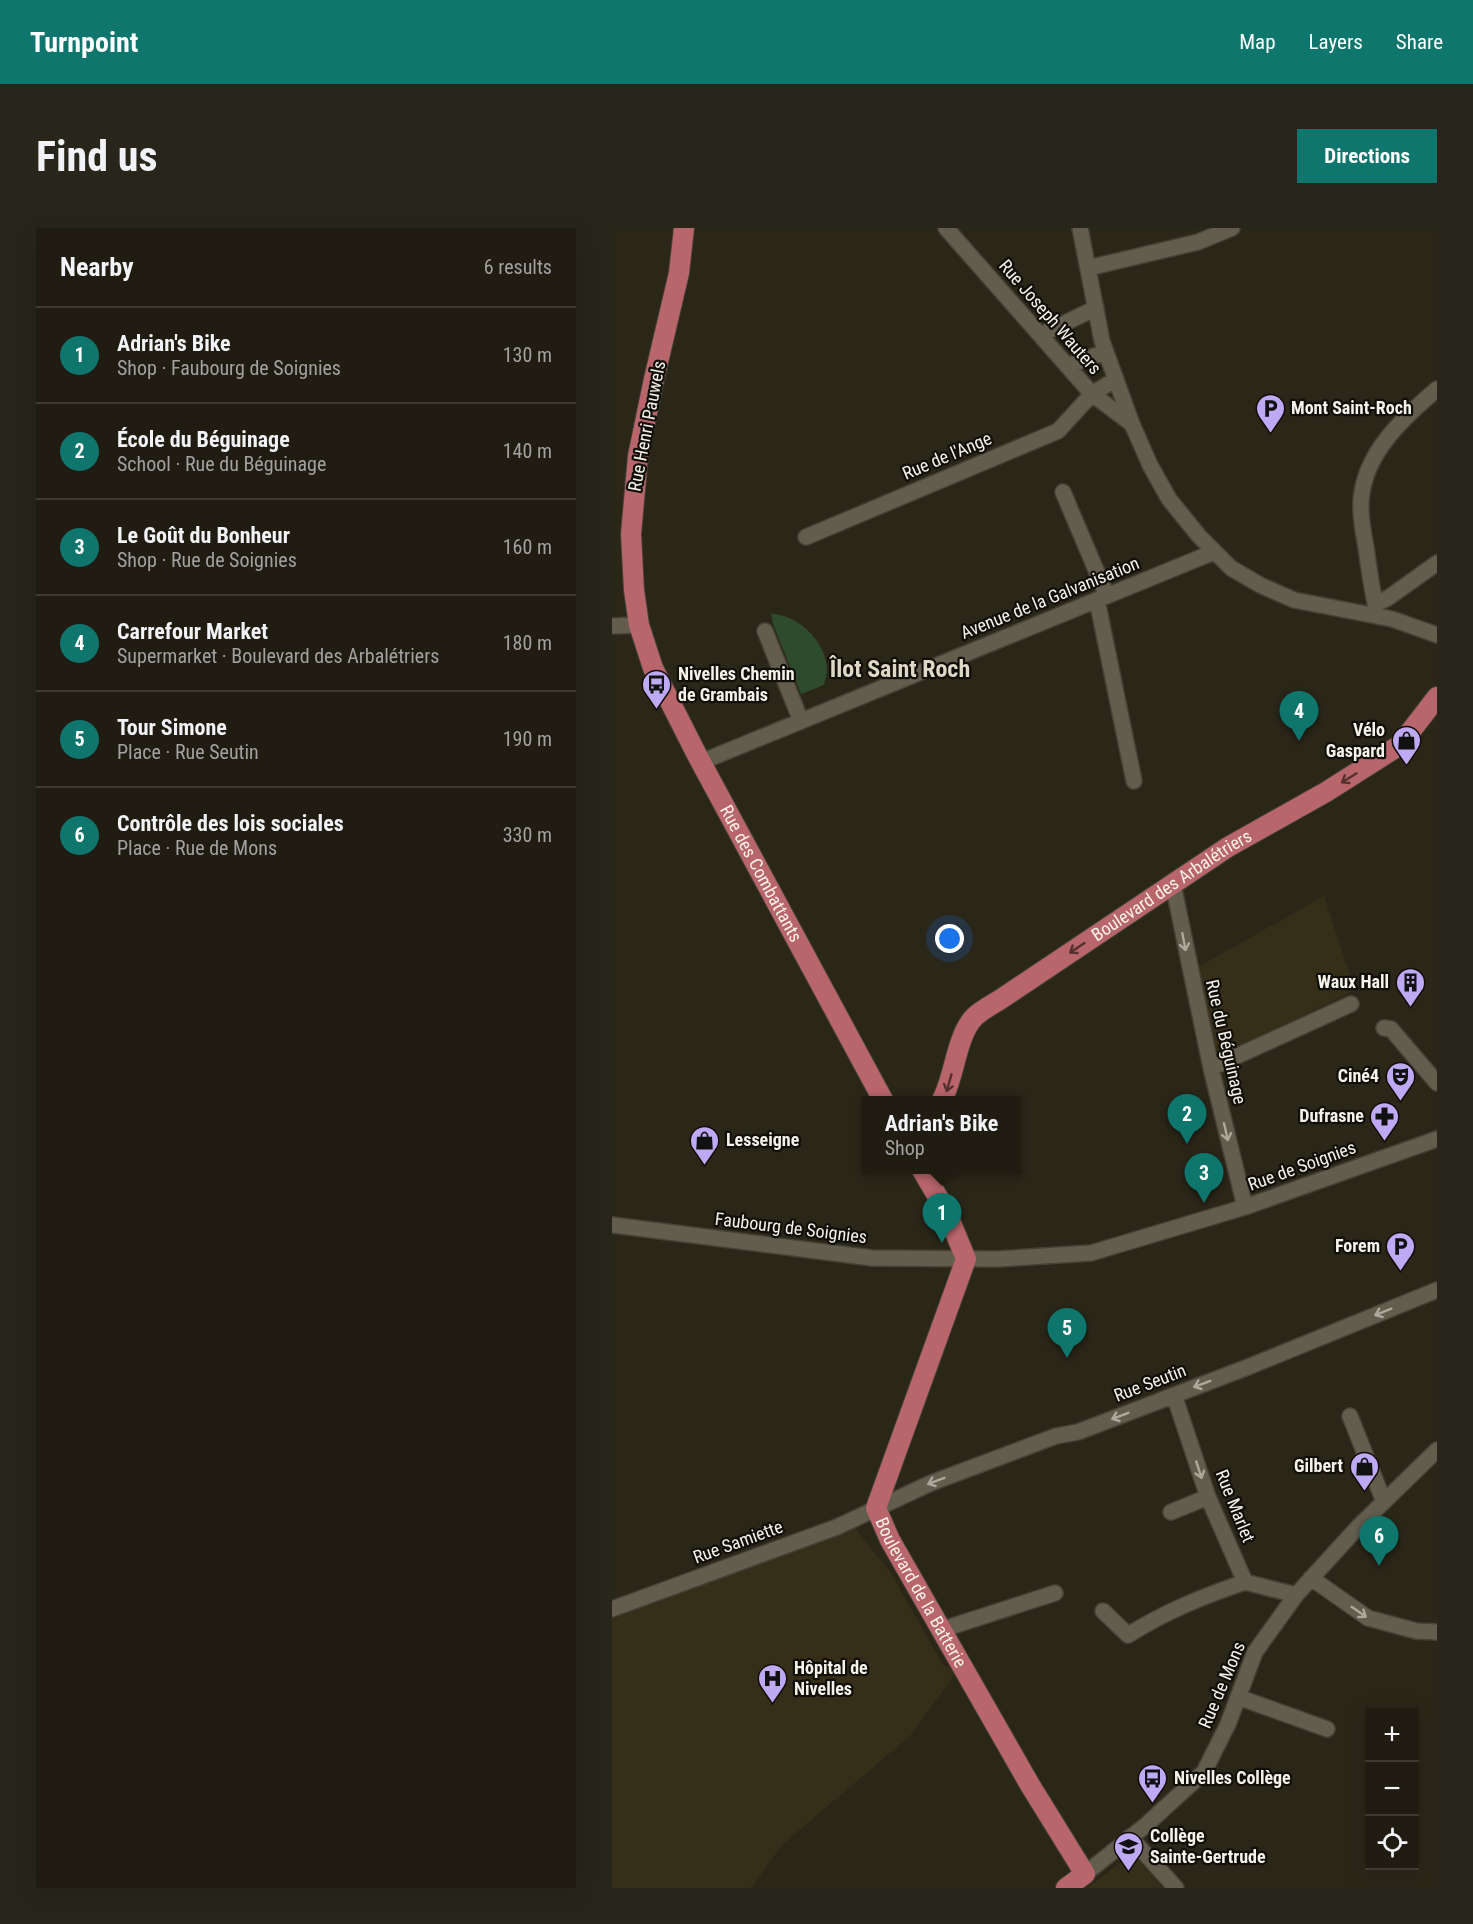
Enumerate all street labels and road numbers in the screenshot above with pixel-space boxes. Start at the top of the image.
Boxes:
street label: Rue Joseph Wauters [995,255,1106,378]
street label: Rue Henri Pauwels [624,359,669,493]
street label: Rue de l'Ange [899,427,995,484]
street label: Avenue de la Galvanisation [957,552,1142,643]
street label: Rue des Combattants [716,801,807,945]
street label: Boulevard des Arbalétriers [1087,825,1255,945]
street label: Rue du Béguinage [1202,978,1251,1106]
street label: Rue de Soignies [1245,1136,1359,1195]
street label: Faubourg de Soignies [714,1208,868,1247]
street label: Rue Seutin [1111,1359,1189,1406]
street label: Rue Marlet [1211,1466,1260,1545]
street label: Boulevard de la Batterie [871,1514,972,1671]
street label: Rue Samiette [690,1516,786,1567]
street label: Rue de Mons [1194,1638,1249,1731]

